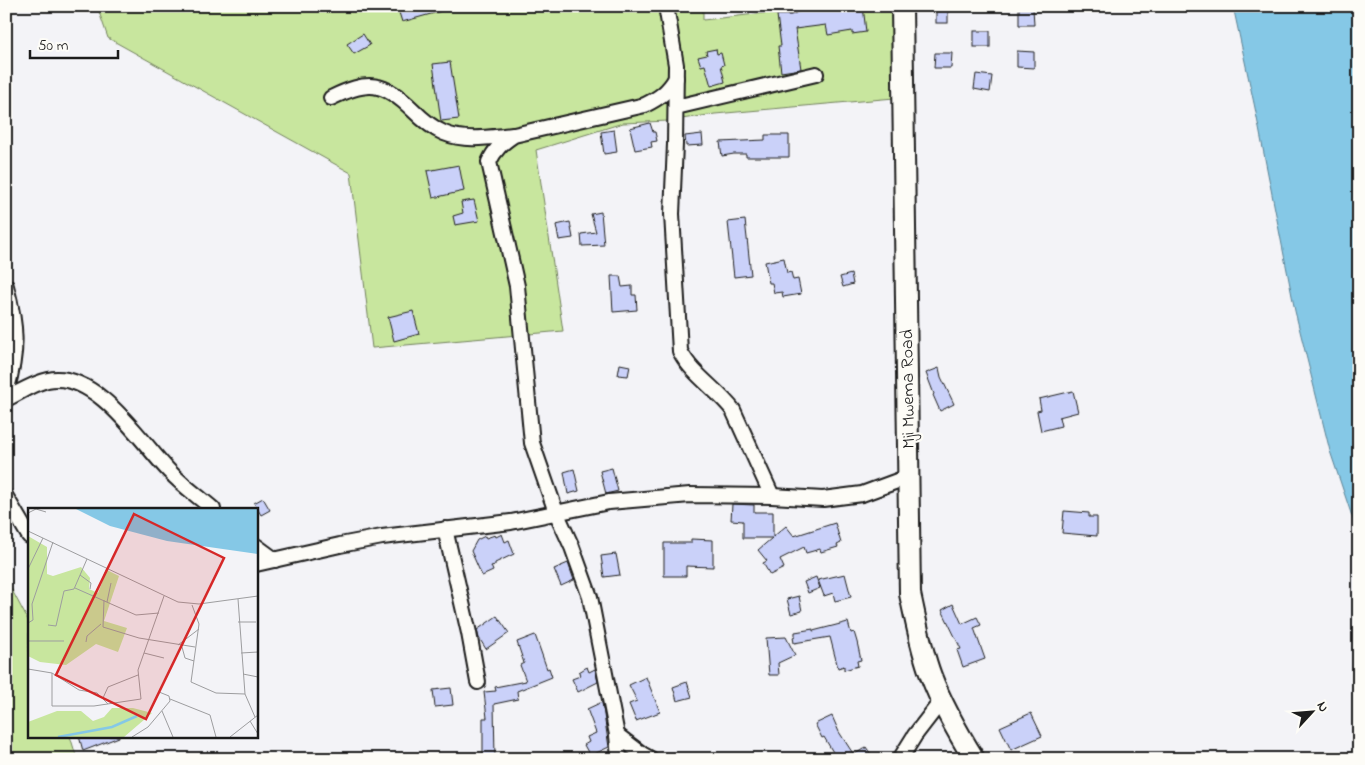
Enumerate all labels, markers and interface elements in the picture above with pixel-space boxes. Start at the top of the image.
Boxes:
scale bar [30,28,118,60]
text: 50 m [38,35,69,57]
street label: Mji Mwema Road [895,329,923,449]
inset map [28,508,258,738]
north arrow [1288,688,1338,738]
text: N [1311,698,1334,716]

